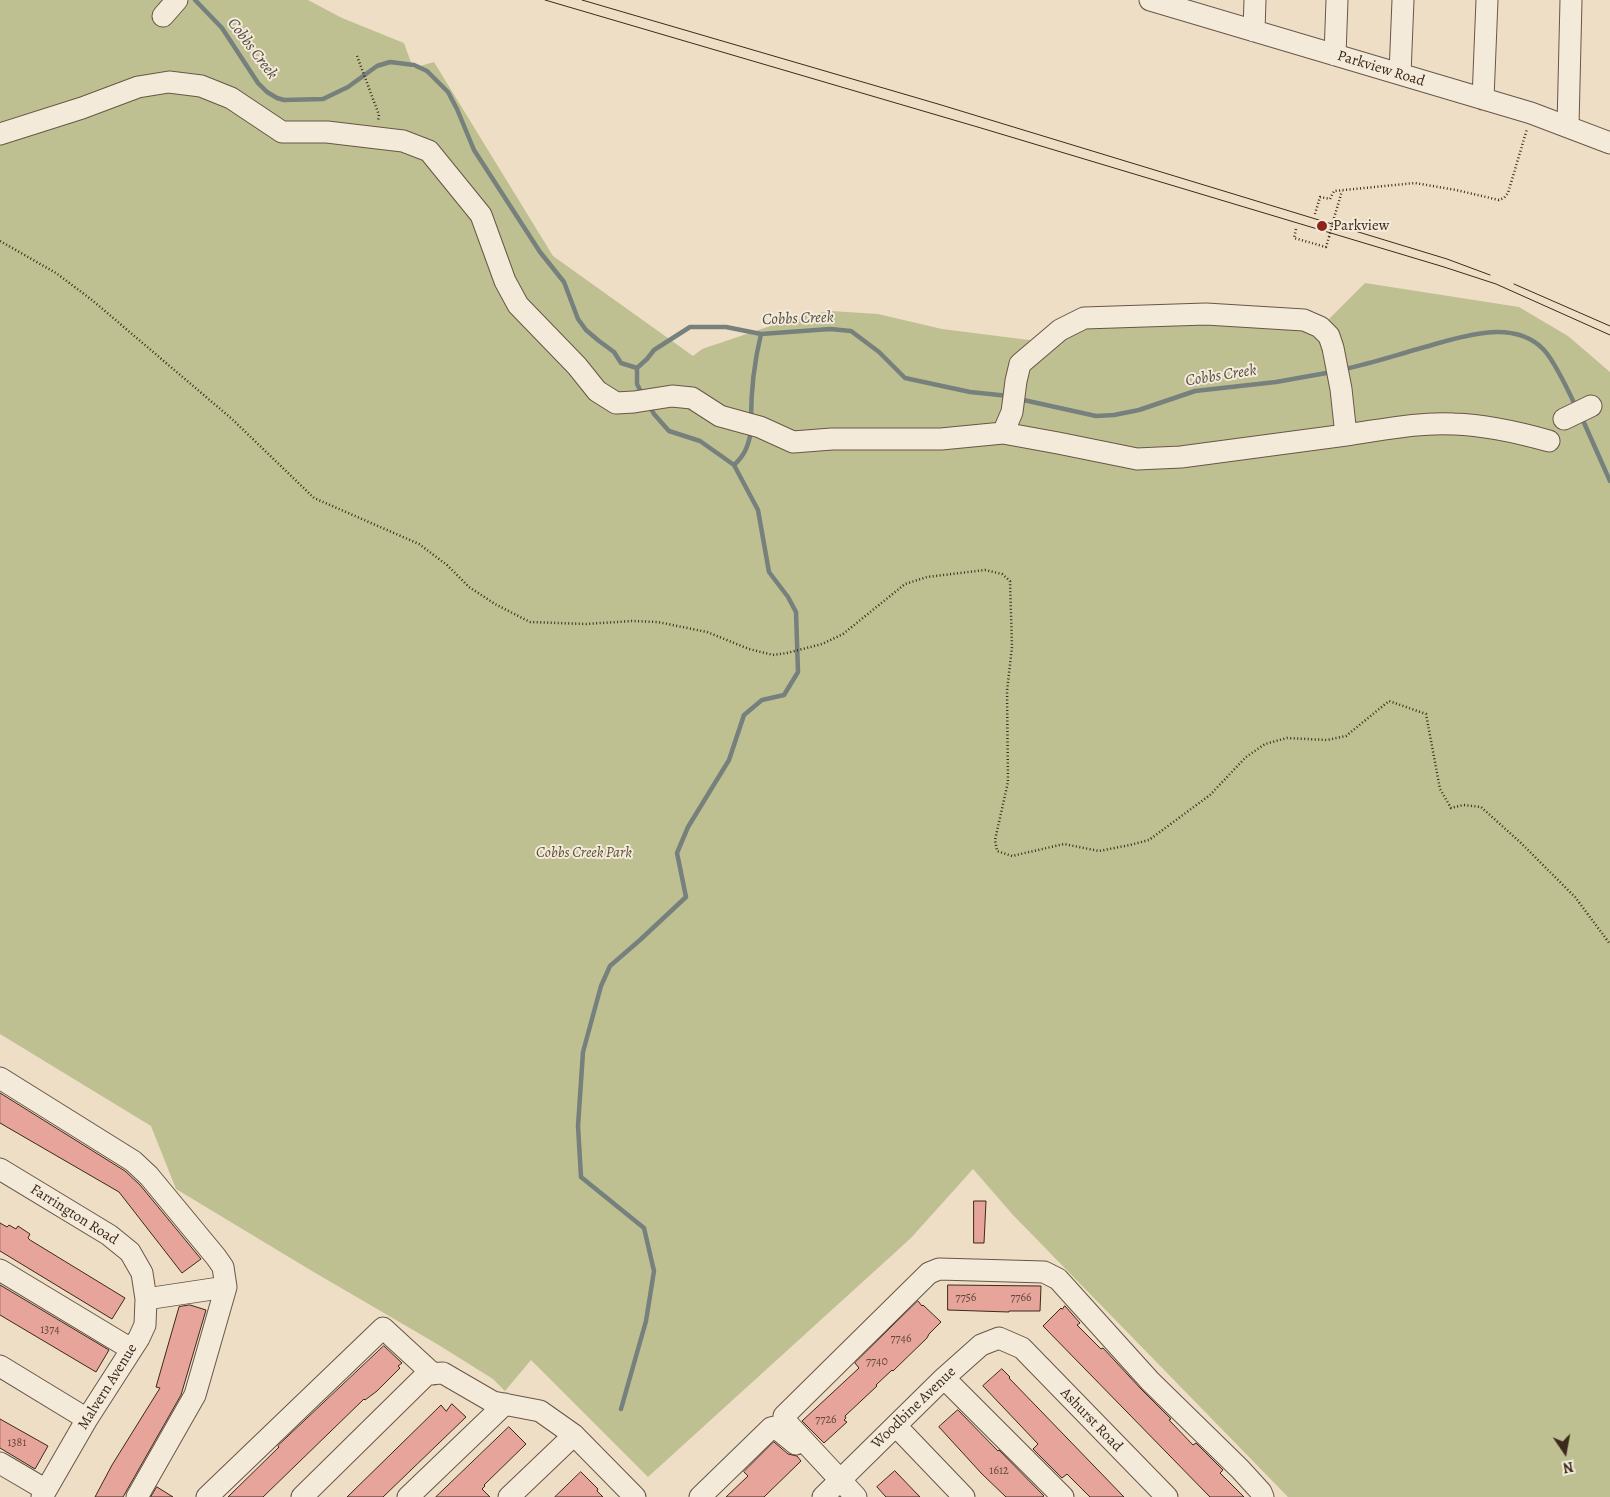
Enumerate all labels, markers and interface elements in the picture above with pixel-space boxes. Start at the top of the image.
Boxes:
water label: Cobbs Creek [223,15,281,83]
street label: Parkview Road [1335,47,1427,91]
place label: Parkview [1333,217,1389,235]
marker: Parkview [1315,219,1329,233]
water label: Cobbs Creek [762,308,834,330]
water label: Cobbs Creek [1184,361,1258,391]
park label: Cobbs Creek Park [536,844,632,862]
street label: Farrington Road [27,1181,121,1249]
house number: 7756 [956,1291,976,1305]
house number: 7766 [1010,1291,1032,1305]
house number: 1374 [40,1323,60,1337]
house number: 7746 [890,1332,912,1346]
street label: Malvern Avenue [74,1341,142,1433]
house number: 7740 [866,1355,888,1369]
street label: Woodbine Avenue [868,1363,960,1453]
street label: Ashurst Road [1056,1384,1126,1456]
house number: 7726 [815,1413,837,1427]
north arrow [1540,1427,1590,1477]
house number: 1381 [7,1436,27,1450]
text: N [1561,1457,1575,1478]
house number: 1612 [989,1464,1009,1478]

